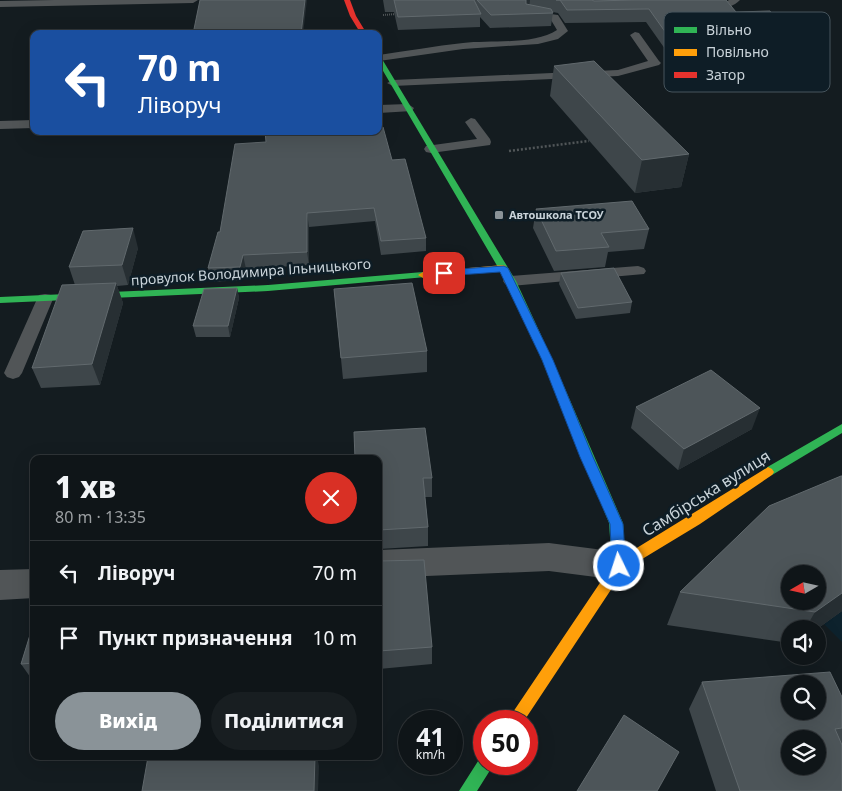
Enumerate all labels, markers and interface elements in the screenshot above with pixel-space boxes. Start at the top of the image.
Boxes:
legend [664,12,830,92]
text: Вільно [706,20,751,39]
text: Повільно [706,42,769,61]
text: 70 m [138,44,221,91]
icon: left [55,50,120,115]
text: Затор [706,65,745,84]
text: Ліворуч [138,89,221,119]
place label: Автошкола ТСОУ [509,207,605,222]
marker: Автошкола ТСОУ [493,209,505,221]
pin [423,252,465,294]
street label: провулок Володимира Ільницького [130,254,372,289]
icon: arrive [430,259,458,287]
street label: Самбірська вулиця [638,445,774,541]
text: 1 хв [55,466,116,507]
button: close [305,472,357,524]
text: 80 m · 13:35 [55,506,146,528]
position arrow [592,539,644,591]
icon: left [55,559,83,587]
text: Ліворуч [98,560,175,586]
text: 70 m [313,560,357,586]
north arrow [781,565,826,610]
map controls [781,565,826,775]
button: sound [781,620,826,665]
icon: arrive [55,624,83,652]
text: Пункт призначення [98,625,292,651]
text: 10 m [313,625,357,651]
button: search [781,675,826,720]
button: Вихід [55,692,201,750]
button: Поділитися [211,692,357,750]
speed limit sign: 50 [473,710,538,775]
text: 41 [416,719,445,753]
button: layers [781,730,826,775]
text: km/h [416,746,445,763]

